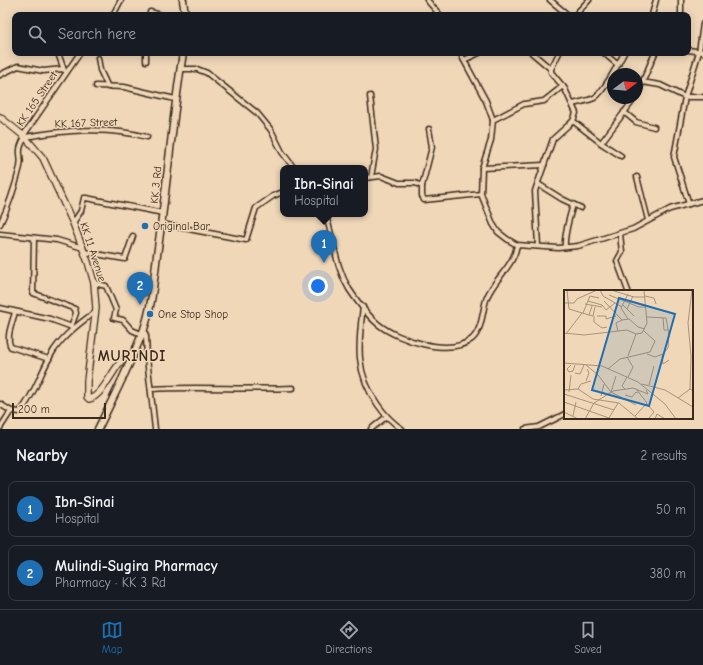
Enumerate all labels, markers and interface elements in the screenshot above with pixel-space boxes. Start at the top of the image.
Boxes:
search box [12,12,691,56]
icon: search [26,23,48,45]
text: Search here [58,25,136,43]
street label: KK 165 Street [14,68,61,129]
north arrow [607,68,643,104]
street label: KK 167 Street [54,115,118,131]
popup [280,165,368,217]
street label: KK 3 Rd [148,166,164,204]
text: Ibn-Sinai [294,175,354,193]
text: Hospital [294,193,339,208]
place label: Original Bar [153,220,211,233]
street label: KK 11 Avenue [77,221,109,284]
marker: Original Bar [140,221,150,231]
pin: 1 [311,230,337,263]
pin: 2 [127,272,153,305]
your location [308,276,328,296]
inset map [564,290,693,419]
place label: One Stop Shop [158,308,228,321]
marker: One Stop Shop [145,309,155,319]
district label: MURINDI [98,347,166,365]
scale bar [12,401,106,420]
text: 200 m [18,403,50,416]
text: Nearby [16,446,67,465]
text: 2 results [640,448,687,463]
text: Ibn-Sinai [55,493,114,511]
text: 1 [27,502,33,517]
text: 50 m [656,502,686,517]
text: Hospital [55,511,99,526]
text: Mulindi-Sugira Pharmacy [55,557,218,575]
text: 2 [27,566,33,581]
text: 380 m [650,566,686,581]
text: Pharmacy · KK 3 Rd [55,575,166,590]
tab: Map [101,619,123,656]
tab: Directions [325,619,372,656]
tab: Saved [574,619,602,656]

